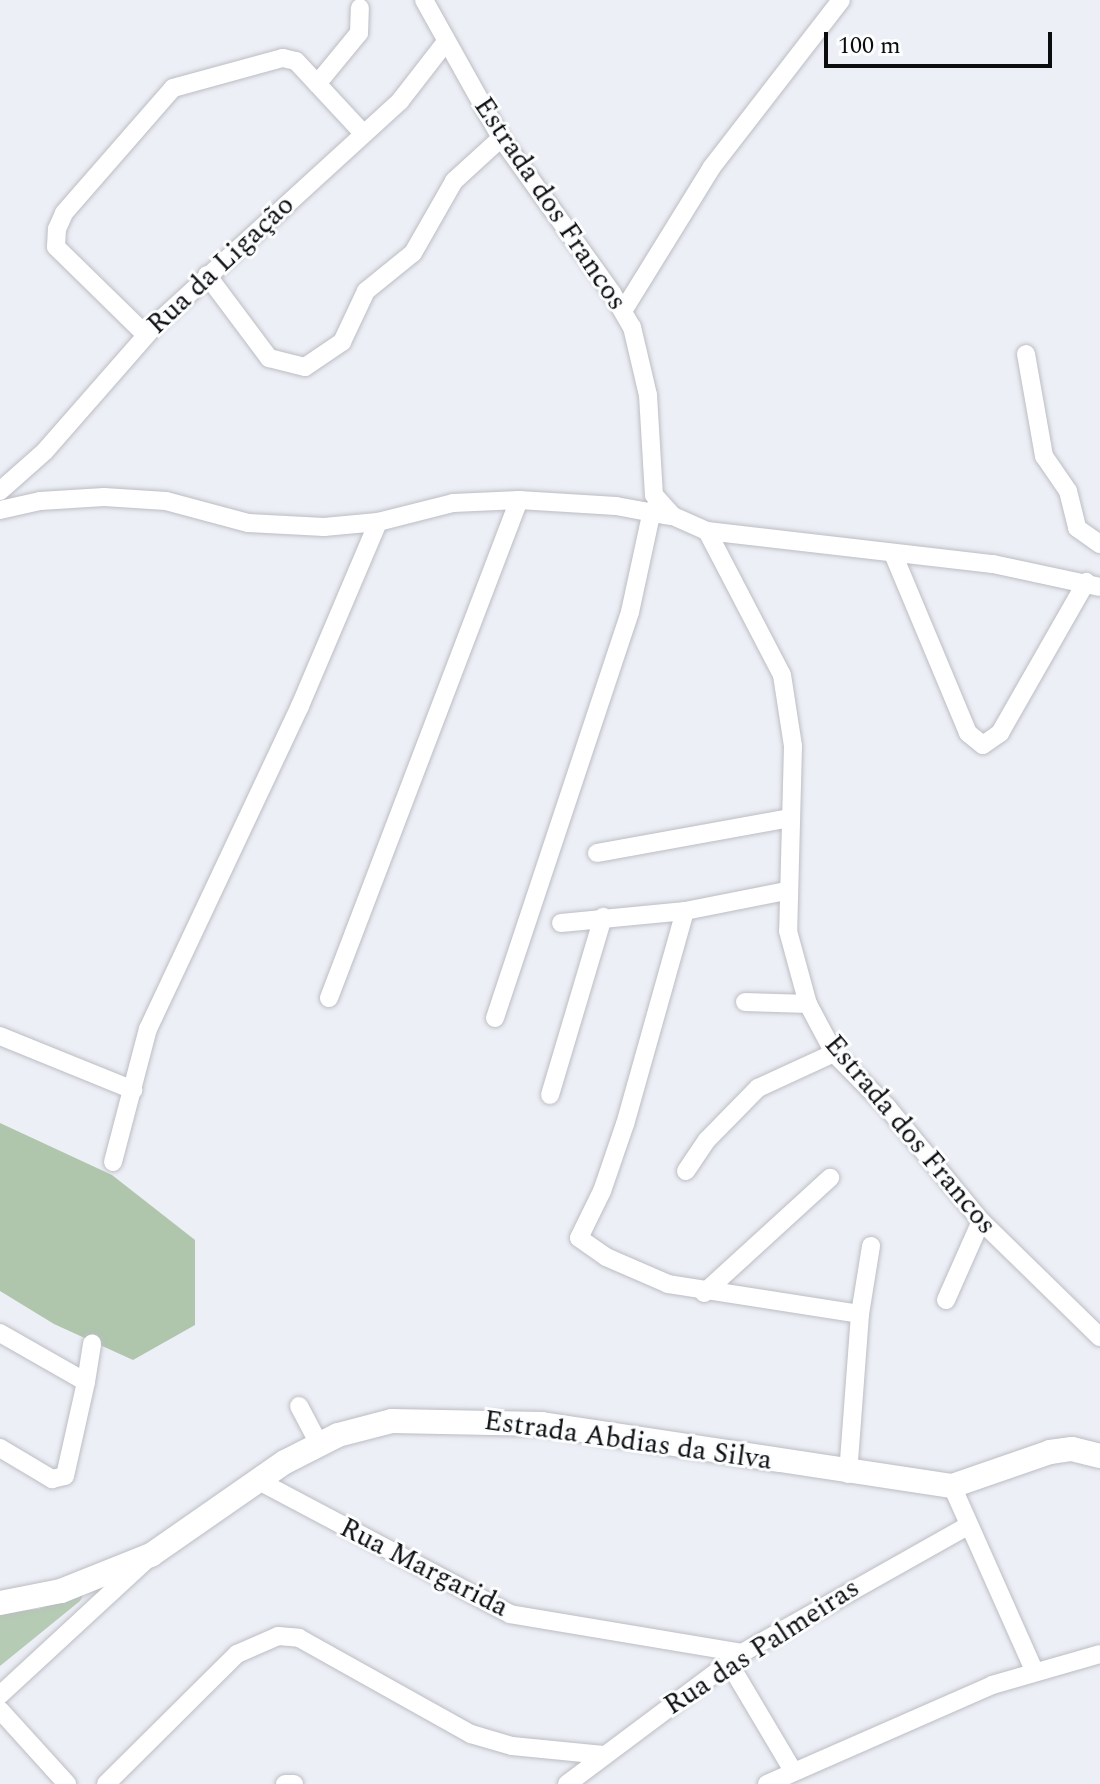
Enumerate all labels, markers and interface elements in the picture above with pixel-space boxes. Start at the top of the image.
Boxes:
scale bar [828,16,1056,66]
text: 100 m [838,28,901,64]
street label: Estrada dos Francos [466,91,634,317]
street label: Rua da Ligação [141,188,301,342]
street label: Estrada dos Francos [817,1028,1003,1242]
street label: Estrada Abdias da Silva [482,1404,774,1478]
street label: Rua Margarida [334,1511,514,1625]
street label: Rua das Palmeiras [658,1571,866,1723]

